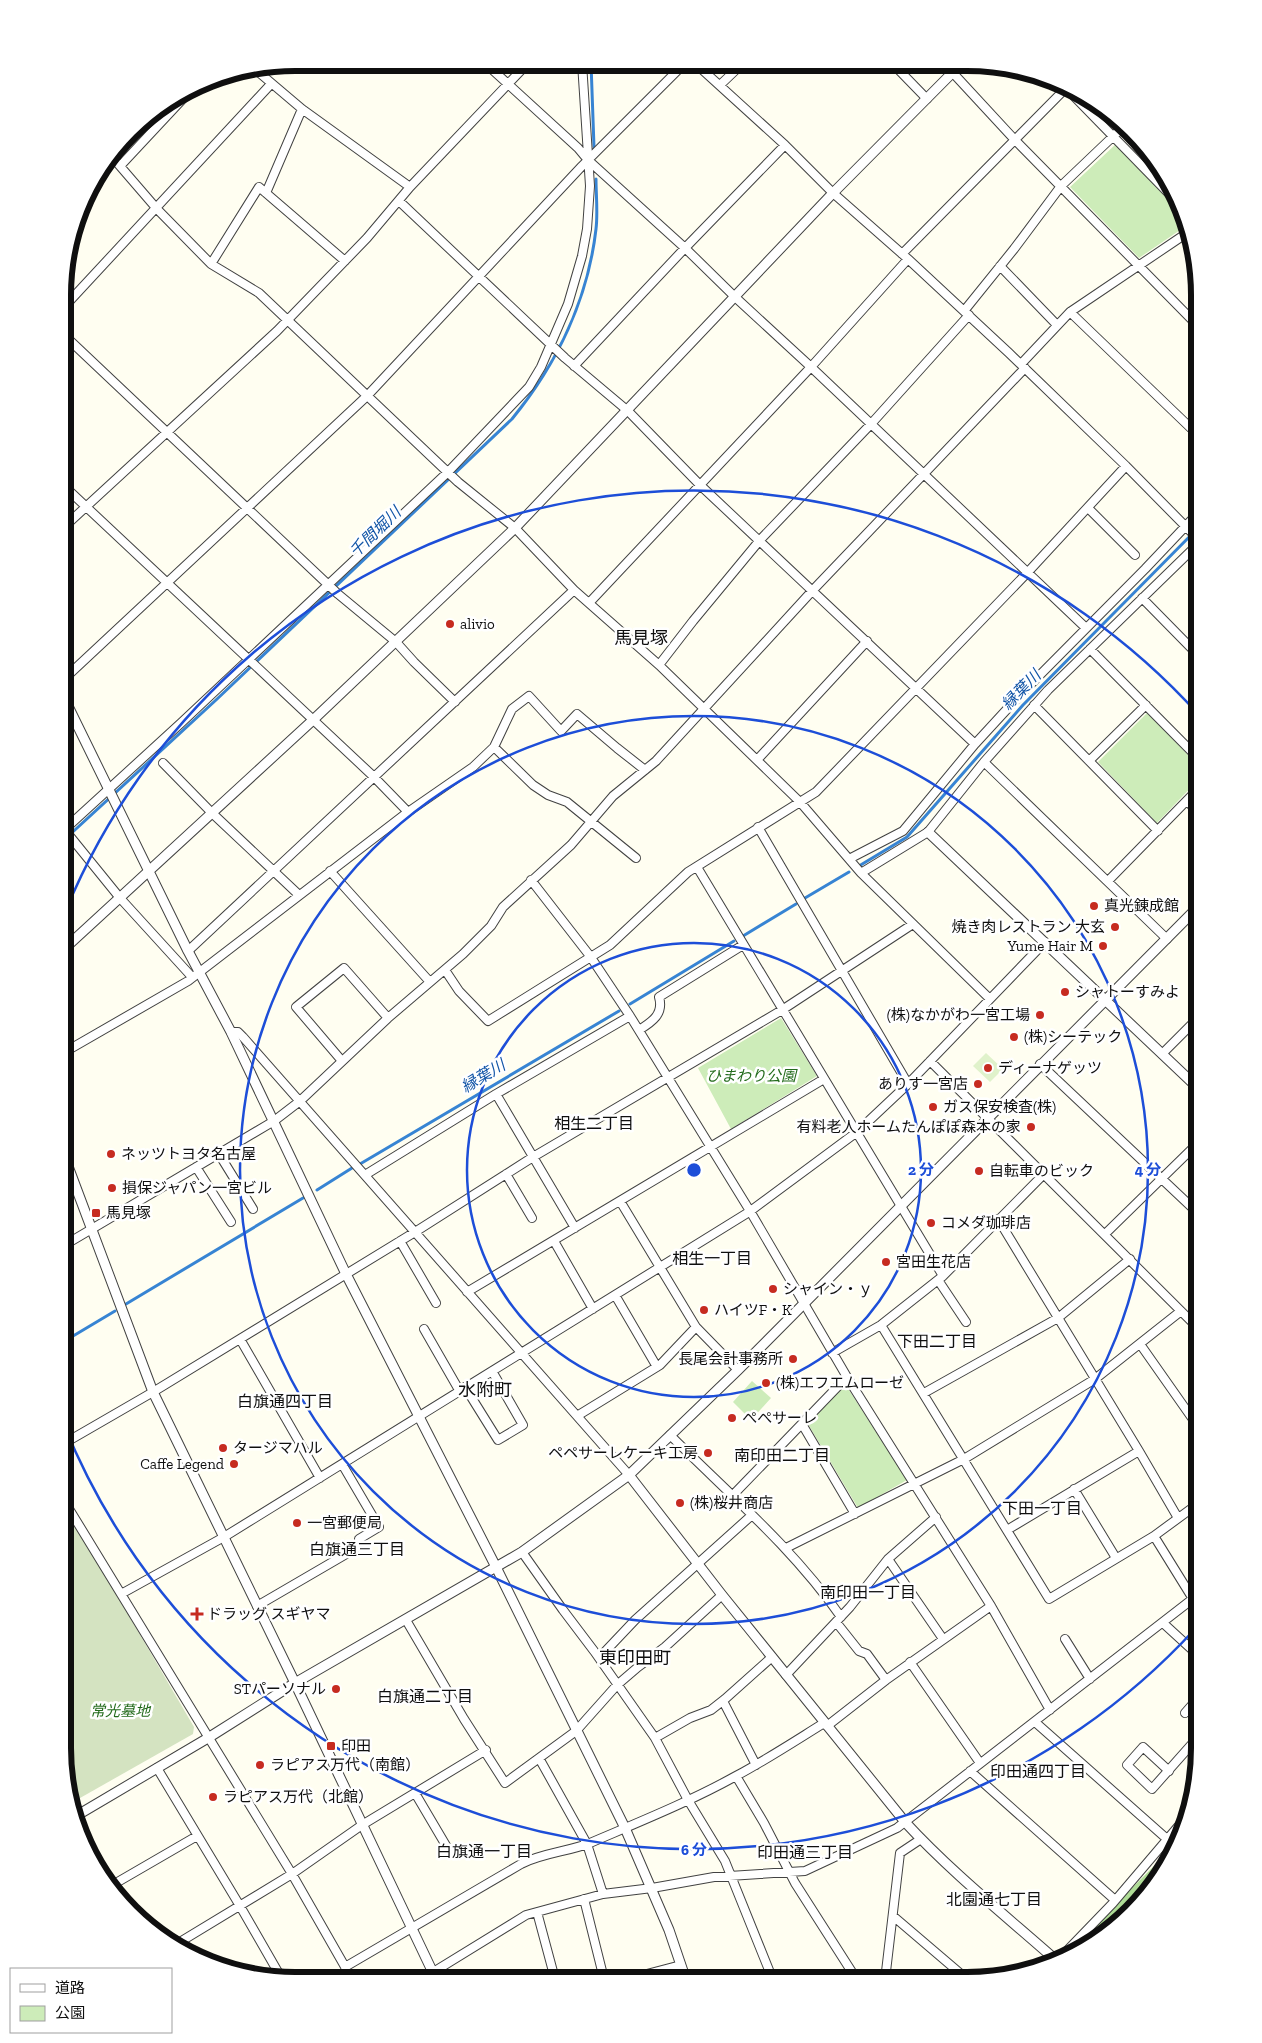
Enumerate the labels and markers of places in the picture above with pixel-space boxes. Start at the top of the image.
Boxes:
place label: alivio [460,615,495,633]
marker: alivio [444,618,456,630]
place label: 真光錬成館 [1104,897,1179,915]
marker: 真光錬成館 [1088,900,1100,912]
place label: 焼き肉レストラン 大玄 [952,918,1105,936]
marker: 焼き肉レストラン 大玄 [1109,921,1121,933]
place label: Yume Hair M [1006,937,1093,955]
marker: Yume Hair M [1097,940,1109,952]
place label: シャトーすみよ [1075,983,1180,1001]
marker: シャトーすみよ [1059,986,1071,998]
place label: (株)なかがわ一宮工場 [887,1006,1030,1024]
marker: (株)なかがわ一宮工場 [1034,1009,1046,1021]
place label: (株)シーテック [1024,1028,1122,1046]
marker: (株)シーテック [1008,1031,1020,1043]
place label: ディーナゲッツ [998,1059,1102,1077]
marker: ディーナゲッツ [982,1062,994,1074]
place label: ありす一宮店 [878,1075,968,1093]
marker: ありす一宮店 [972,1078,984,1090]
place label: ガス保安検査(株) [943,1098,1056,1116]
marker: ガス保安検査(株) [927,1101,939,1113]
place label: 有料老人ホームたんぽぽ森本の家 [796,1118,1021,1136]
marker: 有料老人ホームたんぽぽ森本の家 [1025,1121,1037,1133]
place label: ネッツトヨタ名古屋 [121,1145,256,1163]
marker: ネッツトヨタ名古屋 [105,1148,117,1160]
centre of rings [685,1161,703,1179]
place label: 自転車のビック [989,1162,1094,1180]
marker: 自転車のビック [973,1165,985,1177]
place label: 損保ジャパン一宮ビル [122,1179,272,1197]
marker: 損保ジャパン一宮ビル [106,1182,118,1194]
place label: 馬見塚 [106,1204,151,1222]
marker: 馬見塚 [90,1207,102,1219]
place label: コメダ珈琲店 [941,1214,1031,1232]
marker: コメダ珈琲店 [925,1217,937,1229]
place label: 宮田生花店 [896,1253,971,1271]
marker: 宮田生花店 [880,1256,892,1268]
place label: シャイン・ｙ [783,1280,873,1298]
marker: シャイン・ｙ [767,1283,779,1295]
place label: ハイツF・K [714,1301,792,1319]
marker: ハイツF・K [698,1304,710,1316]
place label: 長尾会計事務所 [678,1350,783,1368]
marker: 長尾会計事務所 [787,1353,799,1365]
place label: (株)エフエムローゼ [776,1374,904,1392]
marker: (株)エフエムローゼ [760,1377,772,1389]
place label: ぺぺサーレ [742,1409,817,1427]
marker: ぺぺサーレ [726,1412,738,1424]
place label: タージマハル [233,1439,323,1457]
marker: タージマハル [217,1442,229,1454]
place label: ペペサーレケーキ工房 [548,1444,698,1462]
marker: ペペサーレケーキ工房 [702,1447,714,1459]
place label: Caffe Legend [140,1455,225,1473]
marker: Caffe Legend [228,1458,240,1470]
place label: (株)桜井商店 [690,1494,773,1512]
marker: (株)桜井商店 [674,1497,686,1509]
place label: 一宮郵便局 [307,1514,382,1532]
marker: 一宮郵便局 [291,1517,303,1529]
place label: ドラッグ スギヤマ [207,1605,330,1623]
marker: ドラッグ スギヤマ [191,1608,203,1620]
place label: STパーソナル [234,1680,326,1698]
marker: STパーソナル [330,1683,342,1695]
place label: 印田 [341,1737,371,1755]
marker: 印田 [325,1740,337,1752]
place label: ラピアス万代（南館） [270,1756,420,1774]
marker: ラピアス万代（南館） [254,1759,266,1771]
place label: ラピアス万代（北館） [223,1788,373,1806]
marker: ラピアス万代（北館） [207,1791,219,1803]

